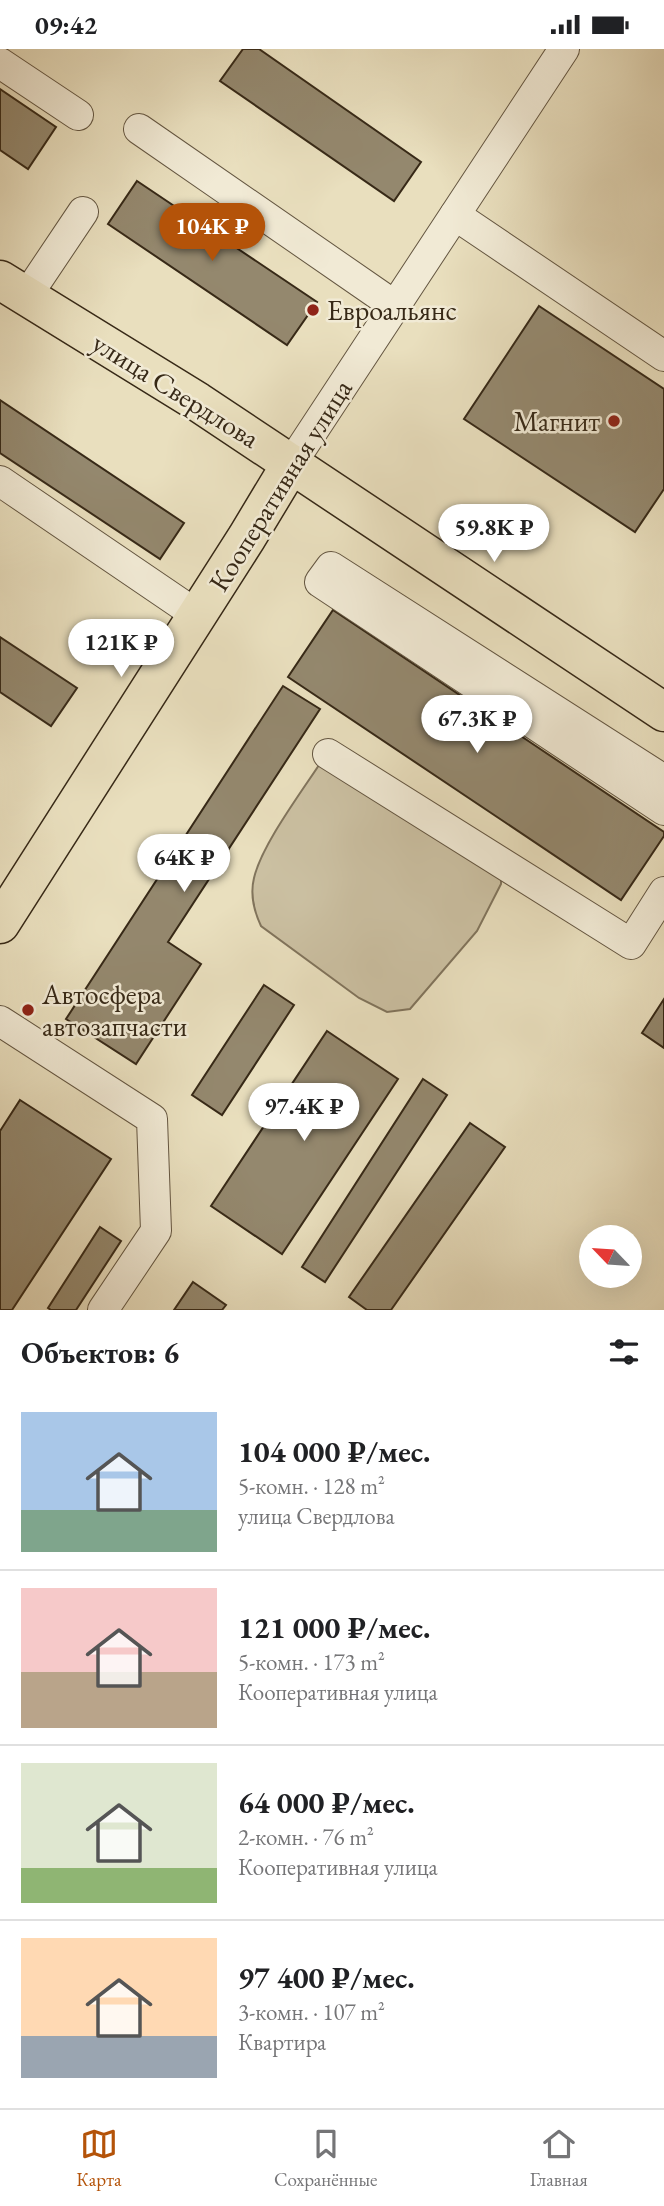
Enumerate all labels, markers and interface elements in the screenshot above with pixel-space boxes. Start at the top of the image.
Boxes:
text: 09:42 [35,8,97,42]
pin: 104K ₽ [155,203,269,263]
text: 104K ₽ [175,211,249,241]
place label: Евроальянс [327,292,457,328]
marker: Евроальянс [305,302,321,318]
street label: улица Свердлова [86,324,267,456]
street label: Кооперативная улица [200,372,360,598]
place label: Магнит [513,403,601,439]
marker: Магнит [606,413,622,429]
pin: 59.8K ₽ [429,505,559,564]
text: 59.8K ₽ [454,512,534,542]
pin: 121K ₽ [64,619,178,679]
text: 121K ₽ [84,627,158,657]
pin: 67.3K ₽ [412,695,542,755]
text: 67.3K ₽ [437,703,517,733]
pin: 64K ₽ [135,835,233,894]
text: 64K ₽ [153,842,215,872]
place label: Автосфера автозапчасти [41,976,188,1044]
marker: Автосфера автозапчасти [20,1002,36,1018]
pin: 97.4K ₽ [239,1083,369,1143]
text: 97.4K ₽ [264,1091,344,1121]
north arrow [579,1225,642,1288]
map controls [579,1225,642,1288]
text: Объектов: 6 [21,1333,179,1372]
icon: filters [605,1333,643,1371]
text: 104 000 ₽/мес. [238,1432,431,1471]
icon: home [77,1440,161,1524]
text: 5-комн. · 128 m² [238,1471,385,1501]
text: улица Свердлова [238,1501,395,1531]
text: 121 000 ₽/мес. [238,1608,431,1647]
icon: home [77,1616,161,1700]
text: 5-комн. · 173 m² [238,1647,385,1677]
text: Кооперативная улица [238,1677,438,1707]
text: 64 000 ₽/мес. [238,1783,415,1822]
icon: home [77,1791,161,1875]
text: 2-комн. · 76 m² [238,1822,374,1852]
text: Кооперативная улица [238,1852,438,1882]
text: 97 400 ₽/мес. [238,1958,415,1997]
icon: home [77,1966,161,2050]
text: 3-комн. · 107 m² [238,1997,385,2027]
text: Квартира [238,2027,326,2057]
tab: Карта [76,2125,122,2192]
tab: Сохранённые [274,2125,378,2192]
tab: Главная [530,2125,588,2192]

